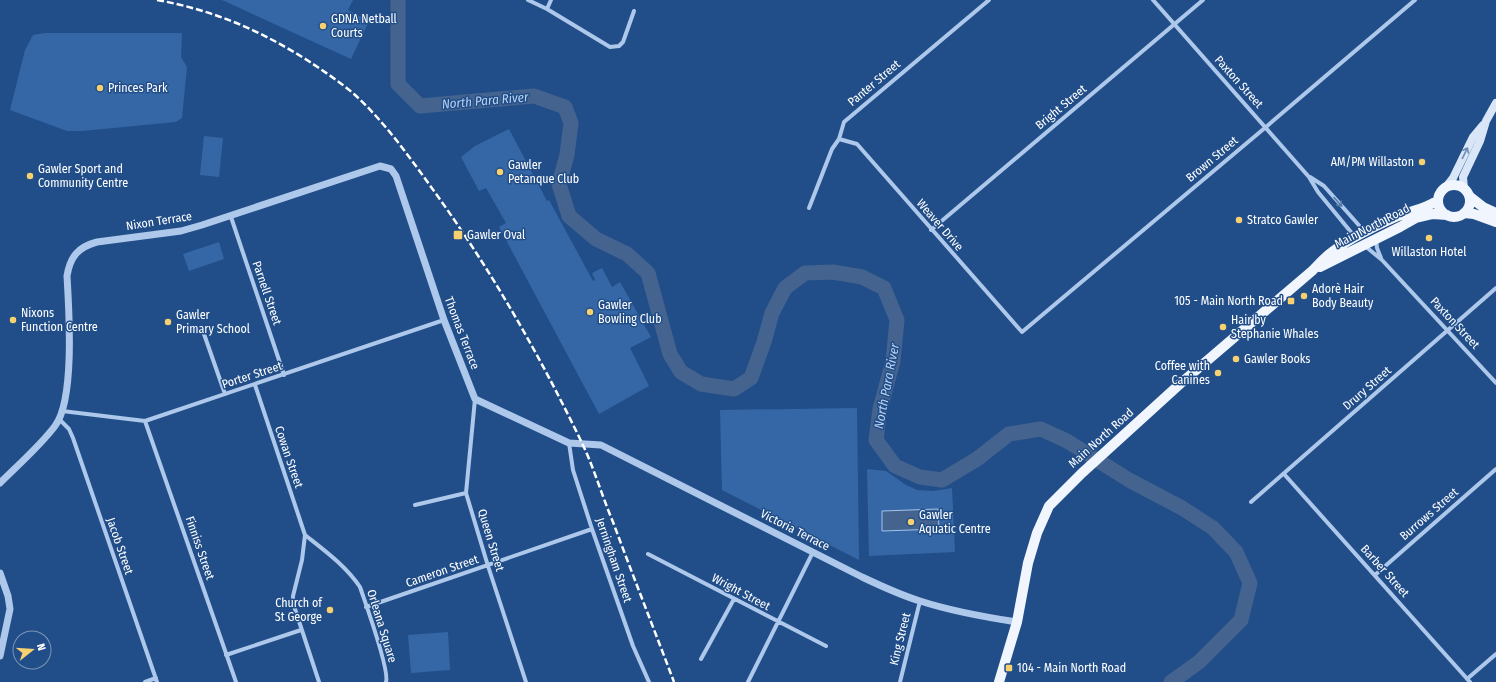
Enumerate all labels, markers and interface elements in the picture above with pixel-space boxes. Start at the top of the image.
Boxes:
place label: GDNA Netball Courts [331,12,397,40]
marker: GDNA Netball Courts [318,21,328,31]
street label: Paxton Street [1212,53,1266,111]
street label: Panter Street [845,57,903,109]
place label: Princes Park [108,81,168,95]
street label: Bright Street [1033,82,1089,132]
marker: Princes Park [95,83,105,93]
water label: North Para River [441,89,529,112]
street label: Brown Street [1183,133,1241,185]
one-way arrow [1462,148,1469,160]
place label: AM/PM Willaston [1331,155,1414,169]
marker: AM/PM Willaston [1417,157,1427,167]
place label: Gawler Petanque Club [508,158,579,186]
place label: Gawler Sport and Community Centre [38,162,128,190]
marker: Gawler Petanque Club [495,167,505,177]
marker: Gawler Sport and Community Centre [25,171,35,181]
street label: Weaver Drive [914,196,966,254]
one-way arrow [1334,197,1343,207]
street label: Main North Road [1332,201,1412,251]
street label: Nixon Terrace [125,209,193,233]
place label: Stratco Gawler [1247,213,1319,227]
marker: Stratco Gawler [1234,215,1244,225]
place label: Gawler Oval [467,228,525,242]
marker: Gawler Oval [452,229,464,241]
marker: Willaston Hotel [1424,233,1434,243]
place label: Willaston Hotel [1392,245,1466,259]
street label: Parnell Street [250,259,284,327]
place label: Adorè Hair Body Beauty [1312,282,1374,310]
marker: Adorè Hair Body Beauty [1299,291,1309,301]
place label: 105 - Main North Road [1174,294,1283,308]
street label: Paxton Street [1428,294,1483,352]
street label: Thomas Terrace [442,295,482,371]
marker: 105 - Main North Road [1286,296,1296,306]
place label: Gawler Bowling Club [598,298,662,326]
place label: Nixons Function Centre [21,306,98,334]
marker: Gawler Bowling Club [585,307,595,317]
place label: Gawler Primary School [176,308,250,336]
place label: Hair by Stephanie Whales [1231,313,1319,341]
marker: Nixons Function Centre [8,315,18,325]
marker: Gawler Primary School [163,317,173,327]
marker: Hair by Stephanie Whales [1218,322,1228,332]
water label: North Para River [871,342,902,430]
place label: Gawler Books [1244,352,1310,366]
marker: Gawler Books [1231,354,1241,364]
street label: Porter Street [220,359,284,391]
place label: Coffee with Canines [1155,359,1210,387]
street label: Drury Street [1340,363,1394,413]
marker: Coffee with Canines [1213,368,1223,378]
street label: Main North Road [1066,405,1136,471]
street label: Cowan Street [272,424,306,490]
street label: Burrows Street [1397,485,1461,543]
street label: Queen Street [475,507,507,573]
street label: Victoria Terrace [758,507,832,553]
place label: Gawler Aquatic Centre [919,508,991,536]
street label: Finniss Street [183,515,217,582]
street label: Jacob Street [104,516,136,576]
street label: Jerningham Street [593,516,635,604]
marker: Gawler Aquatic Centre [906,517,916,527]
street label: Barber Street [1358,542,1412,600]
street label: Cameron Street [404,552,480,590]
street label: Wright Street [709,571,773,613]
street label: Orleana Square [364,588,400,664]
place label: Church of St George [275,596,323,624]
marker: Church of St George [325,605,335,615]
street label: King Street [887,611,913,667]
north arrow [12,630,52,670]
text: N [34,642,48,652]
place label: 104 - Main North Road [1017,661,1126,675]
marker: 104 - Main North Road [1004,663,1014,673]

